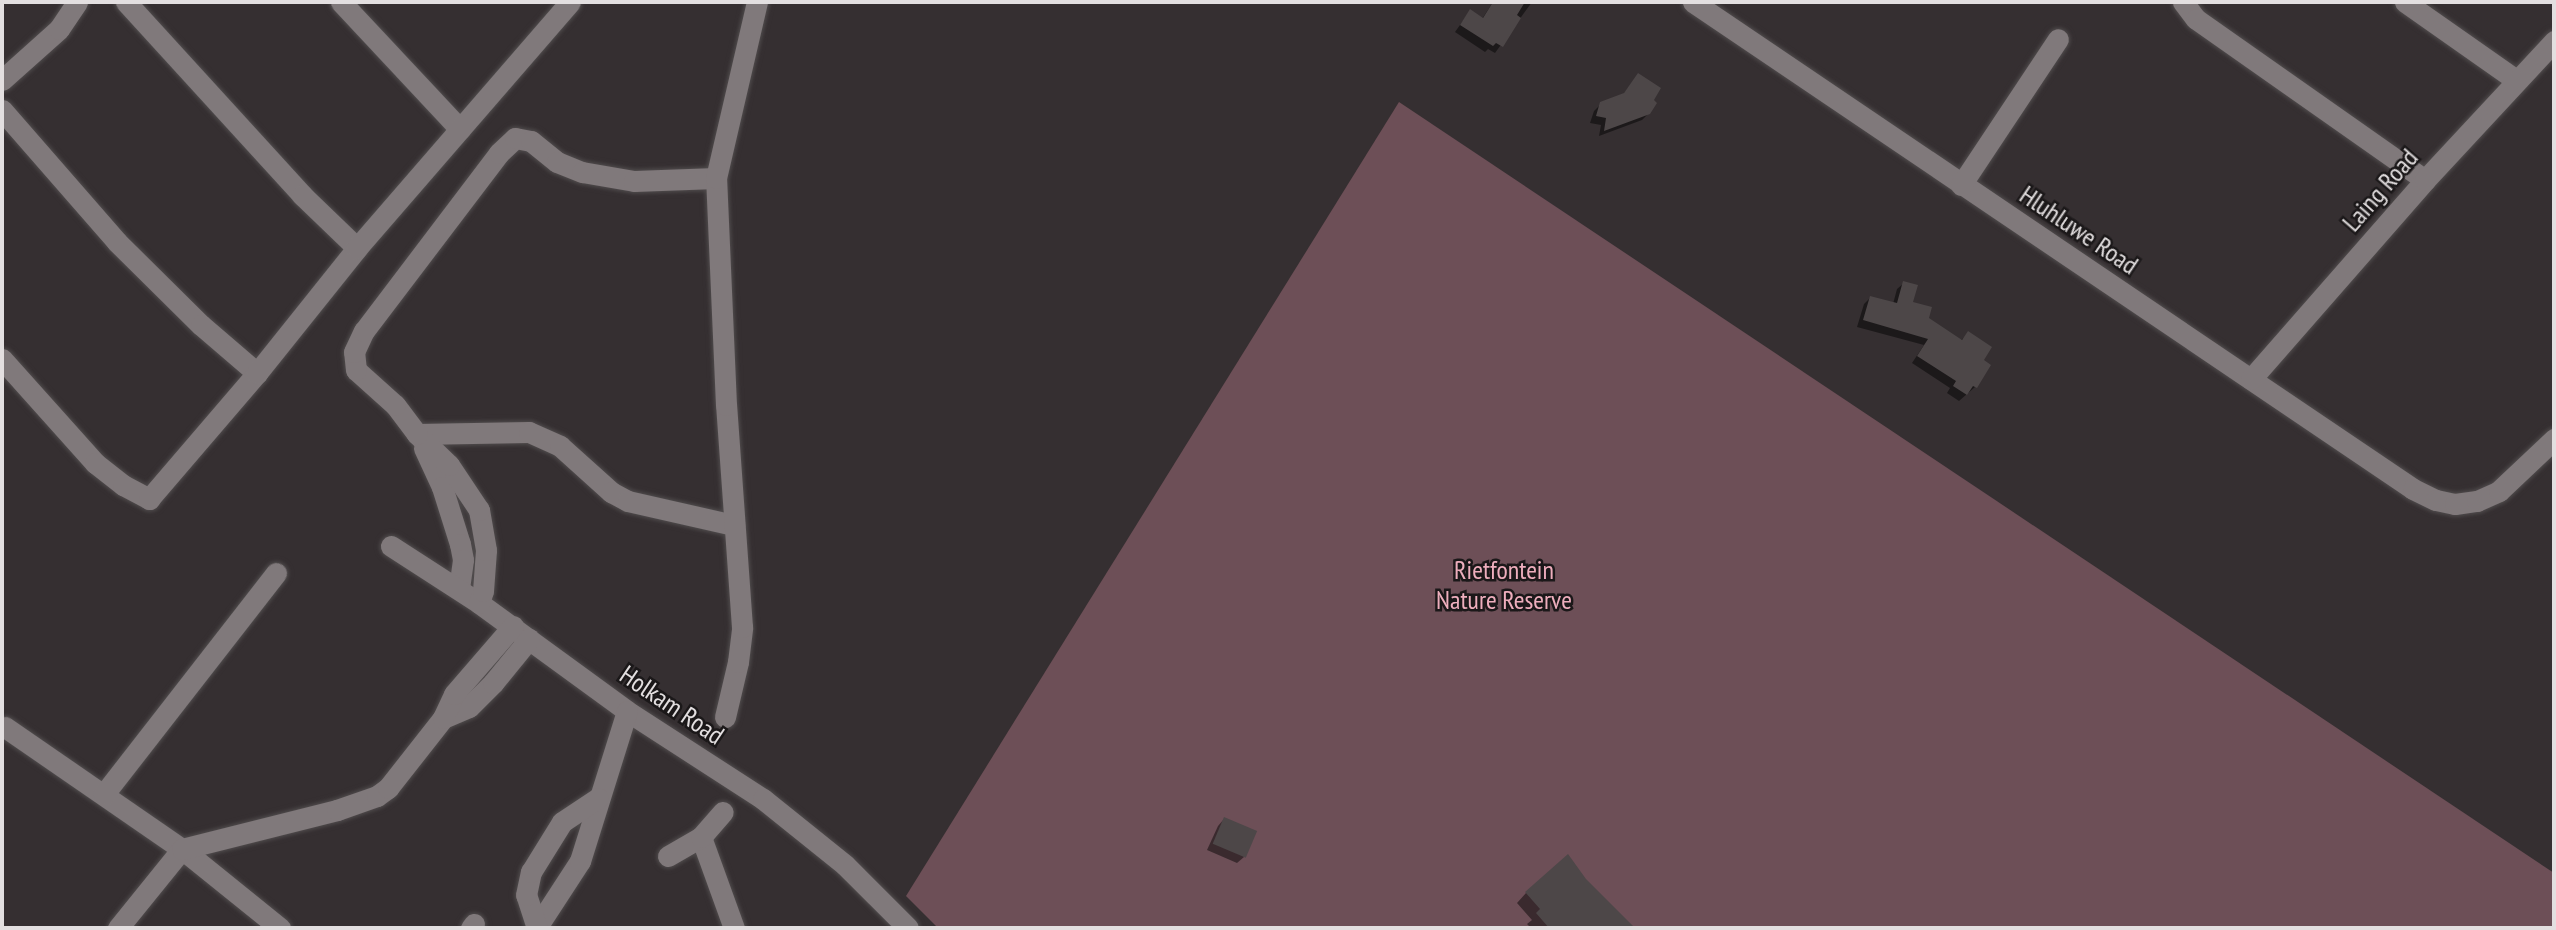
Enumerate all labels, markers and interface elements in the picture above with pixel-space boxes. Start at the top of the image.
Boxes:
street label: Laing Road [2336,142,2424,238]
street label: Hluhluwe Road [2014,179,2144,281]
park label: Rietfontein Nature Reserve [1436,554,1572,616]
street label: Holkam Road [614,659,730,751]

